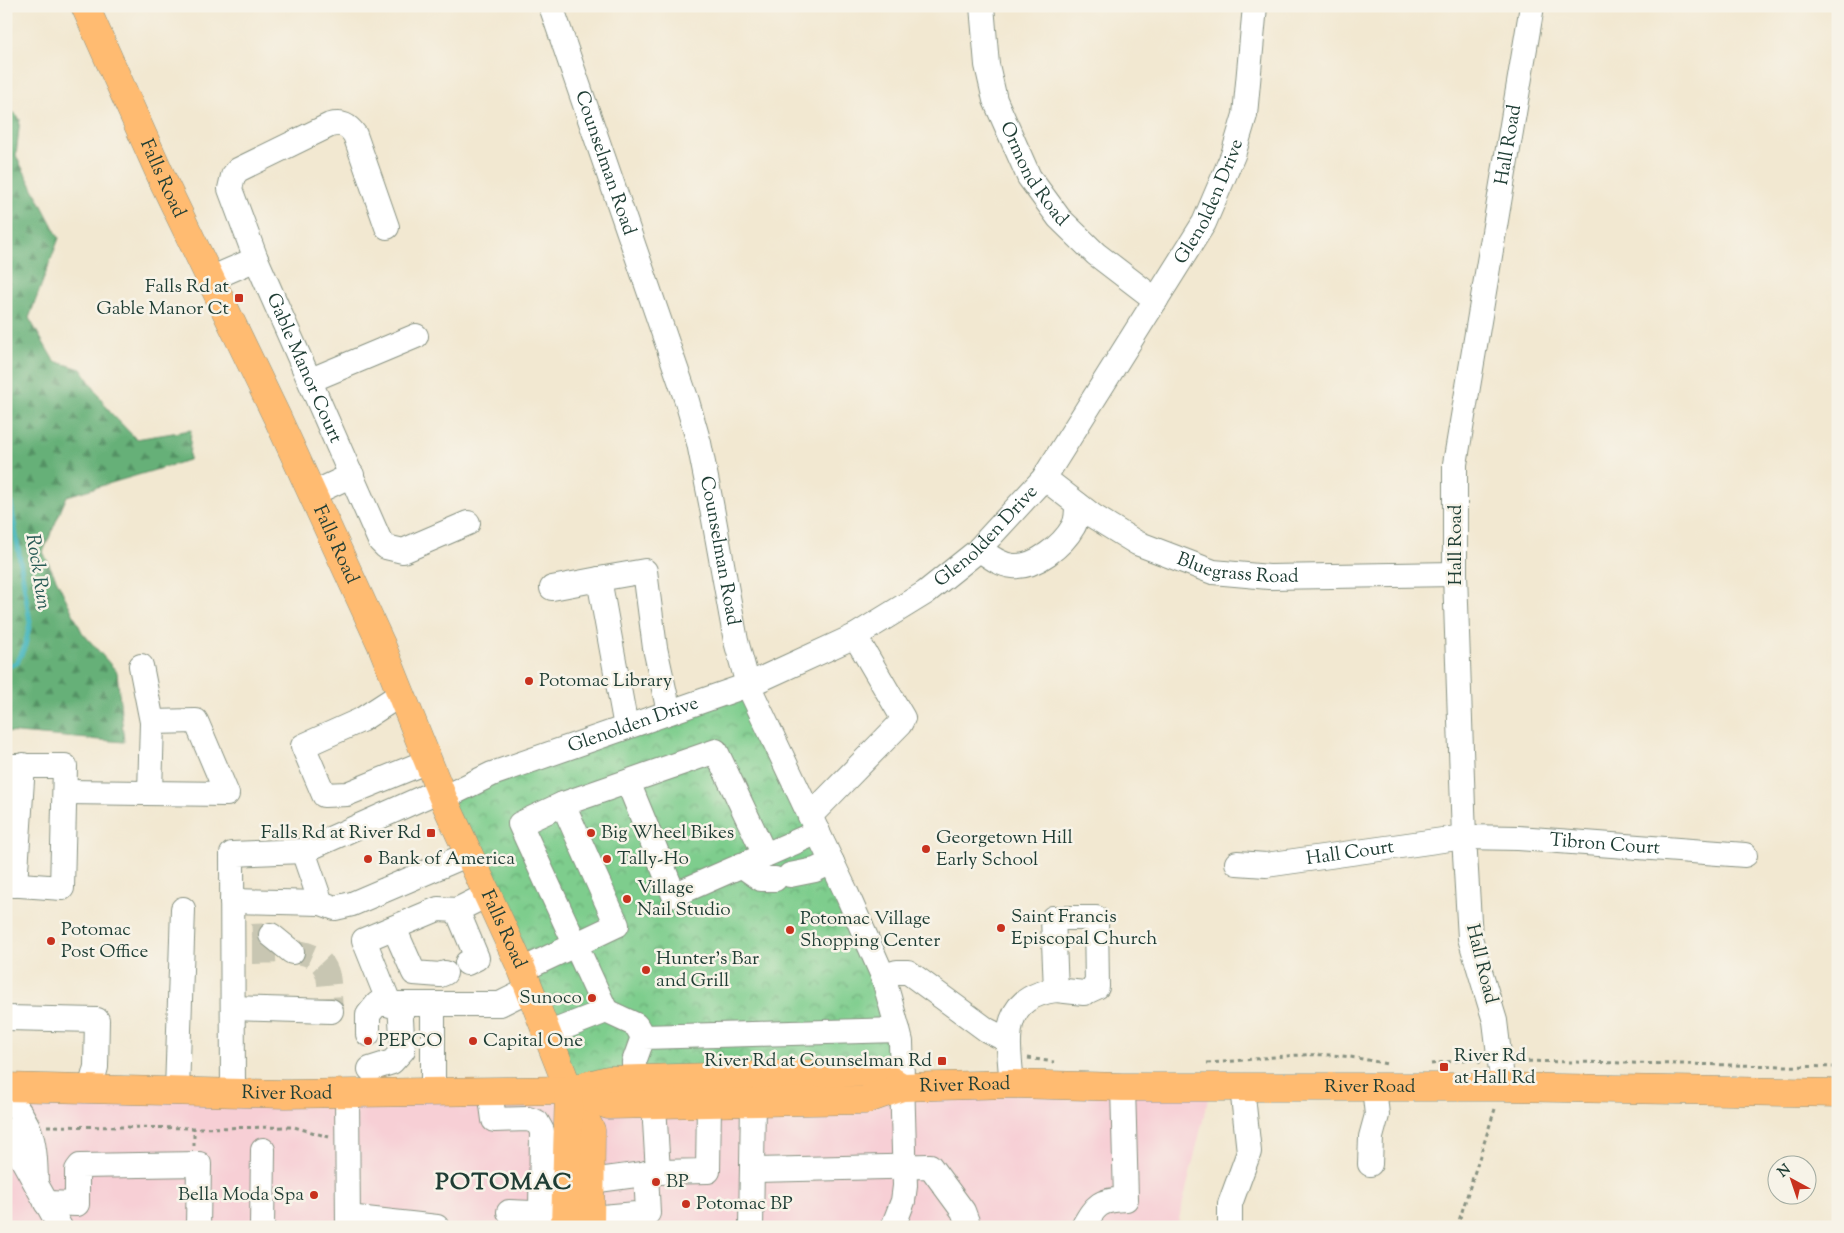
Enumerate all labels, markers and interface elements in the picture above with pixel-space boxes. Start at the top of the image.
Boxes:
street label: Counselman Road [568,87,643,239]
street label: Hall Road [1489,102,1529,187]
street label: Ormond Road [993,117,1074,233]
street label: Falls Road [133,135,192,223]
street label: Glenolden Drive [1168,136,1251,270]
place label: Falls Rd at Gable Manor Ct [96,274,229,323]
street label: Gable Manor Court [259,289,349,448]
marker: Falls Rd at Gable Manor Ct [233,292,245,304]
street label: Counselman Road [692,474,746,628]
street label: Glenolden Drive [929,479,1044,594]
street label: Falls Road [306,501,365,589]
street label: Hall Road [1443,504,1470,586]
water label: Rock Run [17,532,57,612]
street label: Bluegrass Road [1173,546,1299,591]
place label: Potomac Library [539,668,673,695]
marker: Potomac Library [523,675,535,687]
street label: Glenolden Drive [564,690,702,760]
place label: Falls Rd at River Rd [261,820,421,847]
place label: Big Wheel Bikes [601,820,734,847]
place label: Georgetown Hill Early School [936,825,1073,874]
marker: Falls Rd at River Rd [425,827,437,839]
marker: Big Wheel Bikes [585,827,597,839]
street label: Tibron Court [1549,827,1661,862]
street label: Hall Court [1304,833,1396,873]
marker: Georgetown Hill Early School [920,843,932,855]
place label: Bank of America [378,846,515,873]
place label: Tally-Ho [617,846,689,873]
marker: Bank of America [362,853,374,865]
marker: Tally-Ho [601,853,613,865]
place label: Village Nail Studio [637,875,731,924]
street label: Falls Road [474,886,533,973]
marker: Village Nail Studio [621,893,633,905]
place label: Saint Francis Episcopal Church [1011,904,1157,953]
place label: Potomac Village Shopping Center [800,906,940,955]
place label: Potomac Post Office [61,917,148,966]
street label: Hall Road [1458,921,1504,1007]
marker: Saint Francis Episcopal Church [995,922,1007,934]
marker: Potomac Village Shopping Center [784,924,796,936]
marker: Potomac Post Office [45,935,57,947]
place label: Hunter's Bar and Grill [656,946,759,995]
marker: Hunter's Bar and Grill [640,964,652,976]
place label: Sunoco [519,985,582,1012]
marker: Sunoco [586,992,598,1004]
place label: PEPCO [378,1028,442,1055]
place label: Capital One [483,1028,583,1055]
marker: PEPCO [362,1035,374,1047]
marker: Capital One [467,1035,479,1047]
place label: River Rd at Hall Rd [1454,1043,1536,1092]
place label: River Rd at Counselman Rd [704,1048,932,1075]
marker: River Rd at Counselman Rd [936,1055,948,1067]
marker: River Rd at Hall Rd [1438,1061,1450,1073]
street label: River Road [919,1071,1011,1100]
street label: River Road [1324,1074,1416,1101]
street label: River Road [241,1079,333,1108]
north arrow [1766,1156,1816,1206]
text: N [1774,1160,1796,1183]
district label: POTOMAC [435,1166,573,1200]
place label: BP [666,1169,689,1196]
marker: BP [650,1176,662,1188]
place label: Bella Moda Spa [178,1182,304,1209]
marker: Bella Moda Spa [308,1189,320,1201]
place label: Potomac BP [696,1191,793,1218]
marker: Potomac BP [680,1198,692,1210]

